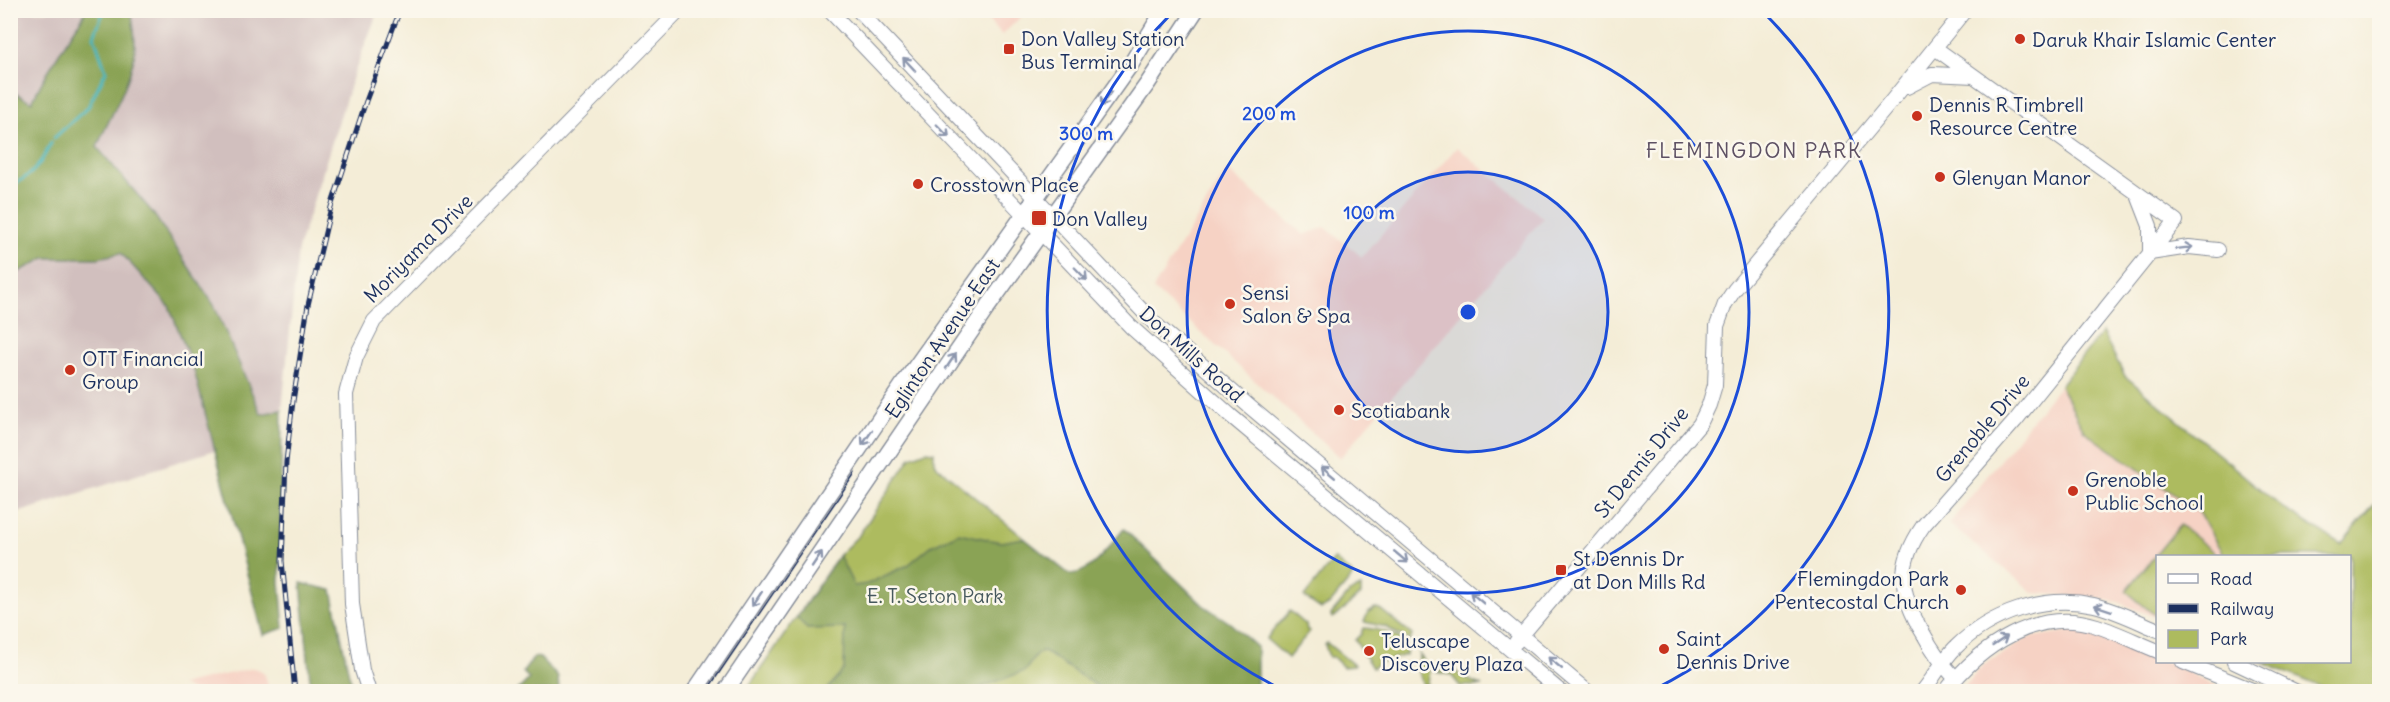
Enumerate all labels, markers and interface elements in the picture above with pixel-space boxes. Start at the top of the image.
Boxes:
place label: Don Valley Station Bus Terminal [1021,26,1185,74]
place label: Daruk Khair Islamic Center [2032,27,2276,52]
marker: Daruk Khair Islamic Center [2013,32,2027,46]
marker: Don Valley Station Bus Terminal [1002,42,1016,56]
one-way arrow [903,57,917,72]
one-way arrow [1100,90,1112,106]
place label: Dennis R Timbrell Resource Centre [1929,92,2084,140]
text: 200 m [1242,102,1296,125]
marker: Dennis R Timbrell Resource Centre [1910,109,1924,123]
text: 300 m [1059,122,1113,145]
one-way arrow [936,124,951,139]
district label: FLEMINGDON PARK [1646,137,1862,164]
place label: Glenyan Manor [1952,165,2091,190]
marker: Glenyan Manor [1933,170,1947,184]
place label: Crosstown Place [930,172,1079,197]
marker: Crosstown Place [911,177,925,191]
street label: Moriyama Drive [358,188,478,308]
text: 100 m [1344,201,1395,224]
place label: Don Valley [1052,206,1148,231]
marker: Don Valley [1030,209,1048,227]
one-way arrow [2173,243,2193,254]
street label: Eglinton Avenue East [879,253,1005,423]
one-way arrow [1073,267,1088,282]
place label: Sensi Salon & Spa [1242,280,1351,328]
marker: Sensi Salon & Spa [1223,297,1237,311]
street label: Don Mills Road [1135,301,1250,408]
centre of rings [1458,302,1478,322]
place label: OTT Financial Group [82,346,204,394]
one-way arrow [945,353,957,369]
marker: OTT Financial Group [63,363,77,377]
street label: Grenoble Drive [1929,369,2035,487]
place label: Scotiabank [1351,398,1450,423]
street label: St Dennis Drive [1588,401,1694,523]
marker: Scotiabank [1332,403,1346,417]
one-way arrow [860,429,872,446]
one-way arrow [1321,465,1336,479]
place label: Grenoble Public School [2085,467,2203,515]
marker: Grenoble Public School [2066,484,2080,498]
place label: St Dennis Dr at Don Mills Rd [1573,546,1706,594]
one-way arrow [1393,550,1408,564]
one-way arrow [811,552,823,568]
legend [2156,555,2351,663]
marker: St Dennis Dr at Don Mills Rd [1554,563,1568,577]
place label: Flemingdon Park Pentecostal Church [1775,566,1949,614]
text: Road [2210,567,2253,590]
park label: E. T. Seton Park [867,583,1003,608]
marker: Flemingdon Park Pentecostal Church [1954,583,1968,597]
one-way arrow [750,590,762,607]
one-way arrow [1469,591,1485,604]
text: Railway [2210,597,2274,620]
one-way arrow [2094,602,2113,613]
place label: Saint Dennis Drive [1676,626,1790,674]
text: Park [2210,627,2247,650]
place label: Teluscape Discovery Plaza [1381,628,1524,676]
one-way arrow [1992,635,2008,647]
marker: Saint Dennis Drive [1657,642,1671,656]
marker: Teluscape Discovery Plaza [1362,644,1376,658]
one-way arrow [1547,657,1563,670]

